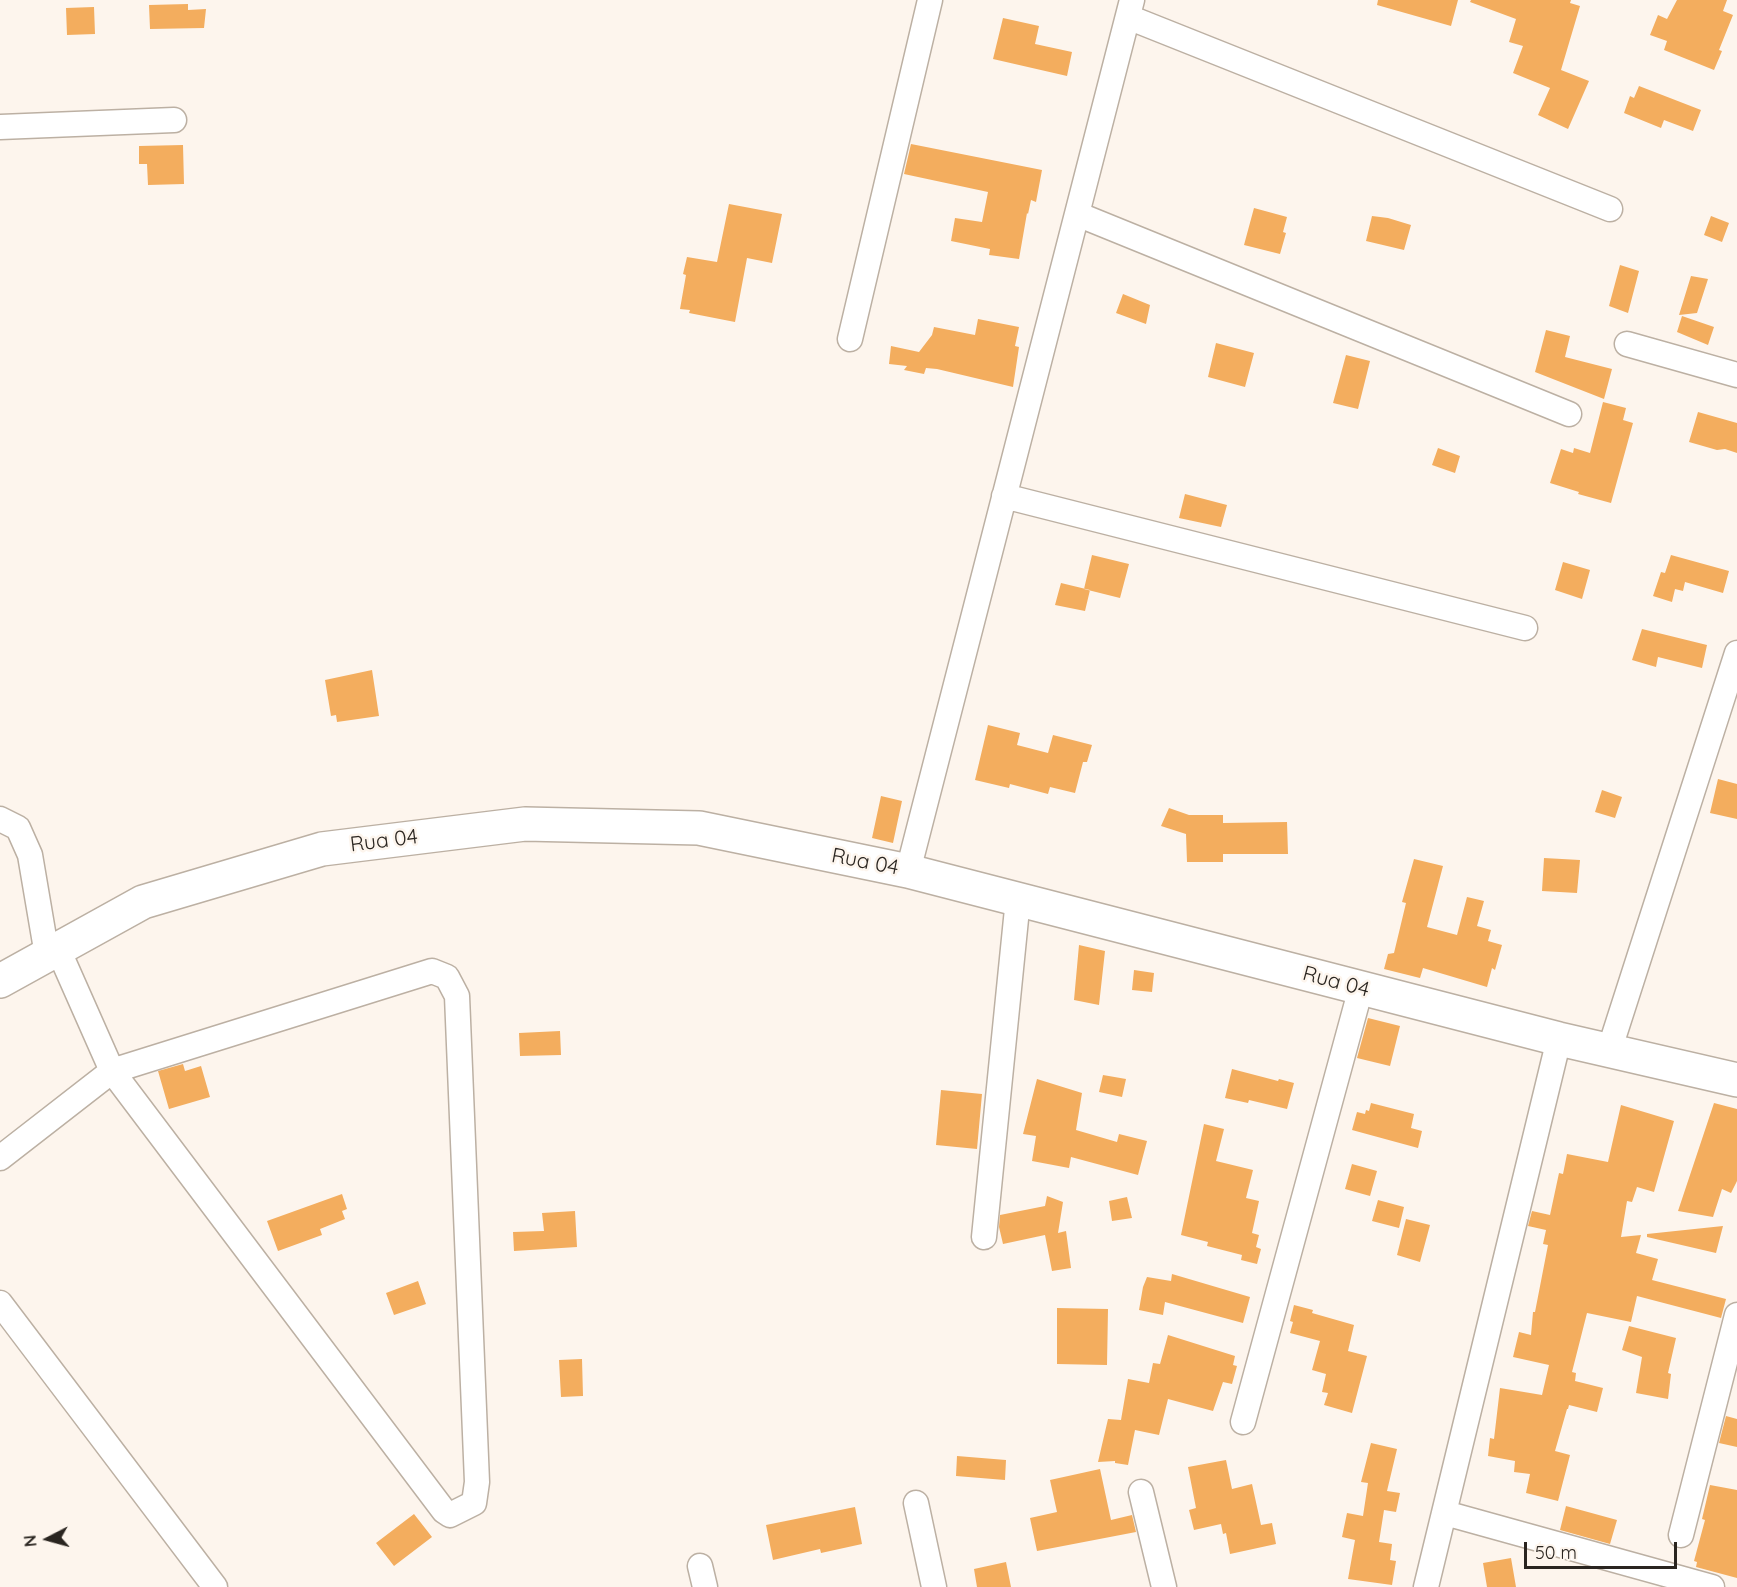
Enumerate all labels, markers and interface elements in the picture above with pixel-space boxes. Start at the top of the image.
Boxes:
street label: Rua 04 [349,824,419,858]
street label: Rua 04 [829,843,901,881]
street label: Rua 04 [1300,961,1372,1003]
north arrow [18,1509,78,1569]
scale bar [1527,1530,1680,1568]
text: N [20,1534,41,1548]
text: 50 m [1535,1541,1577,1564]

